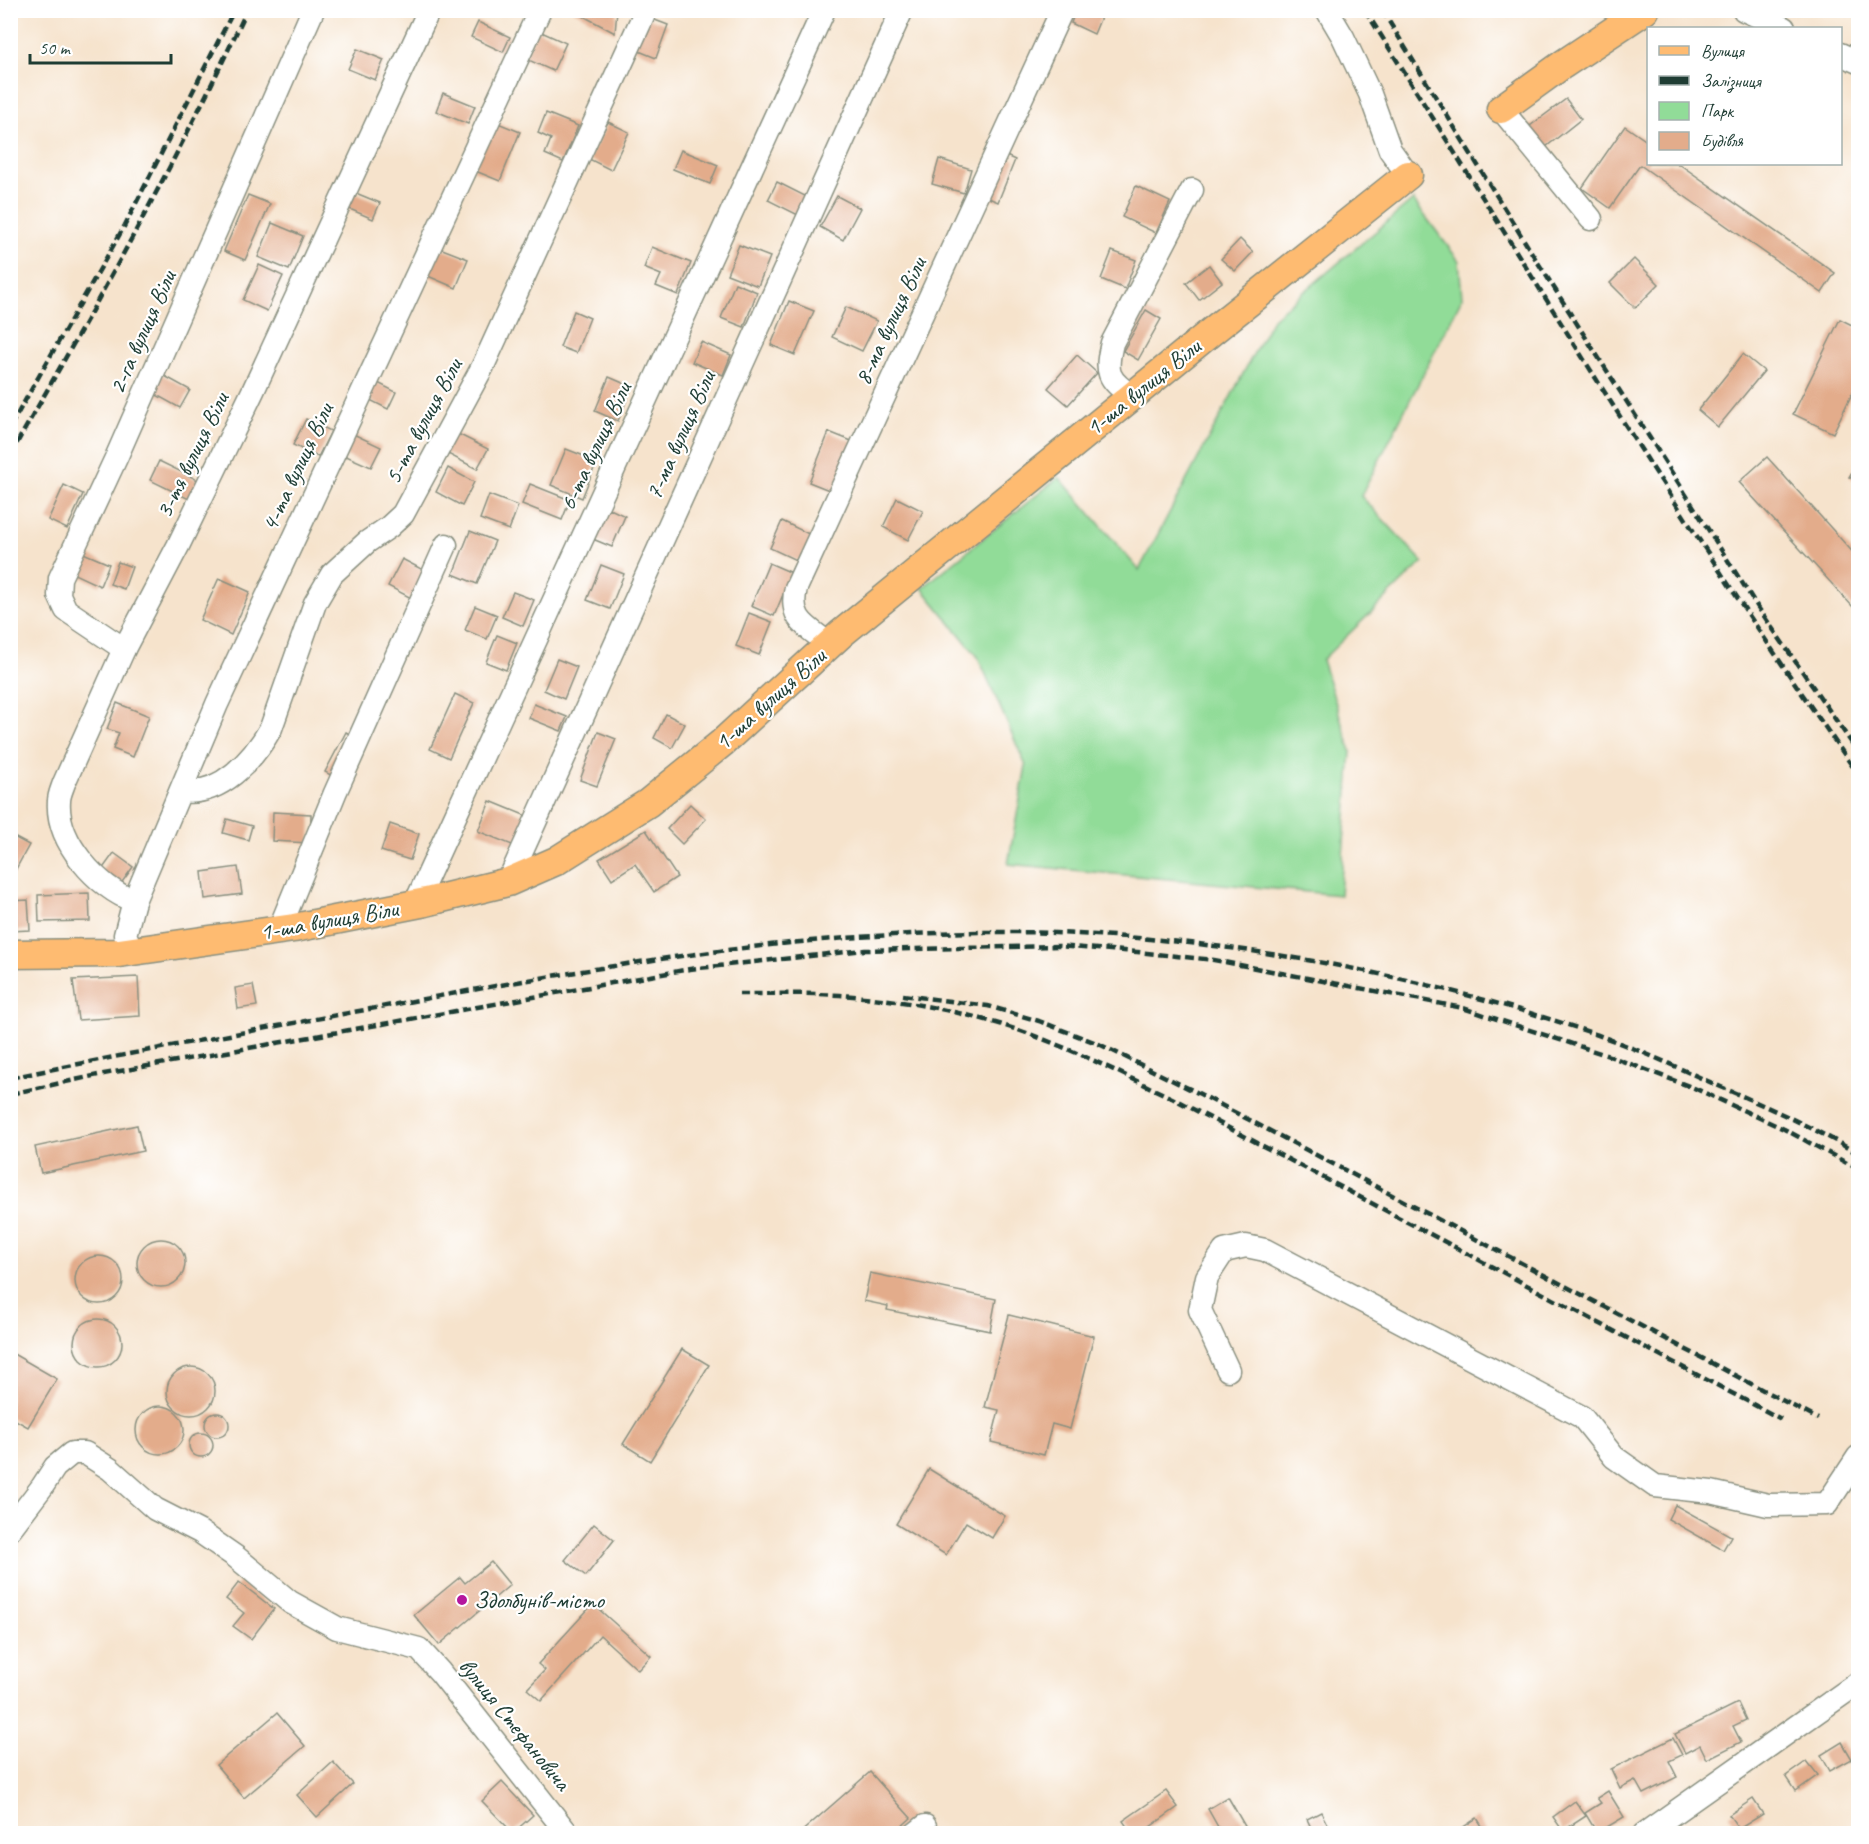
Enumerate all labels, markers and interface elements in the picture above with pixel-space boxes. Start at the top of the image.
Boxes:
scale bar [30,27,171,65]
legend [1647,27,1842,165]
text: 50 m [39,37,72,59]
text: Вулиця [1701,40,1745,62]
text: Залізниця [1701,70,1762,93]
text: Парк [1701,100,1735,122]
text: Будівля [1701,130,1744,152]
street label: 8-ма вулиця Віли [847,250,934,390]
street label: 2-га вулиця Віли [101,264,183,398]
street label: 1-ша вулиця Віли [1079,330,1208,442]
street label: 5-та вулиця Віли [377,351,470,489]
street label: 7-ма вулиця Віли [638,364,723,504]
street label: 6-та вулиця Віли [552,375,639,515]
street label: 3-тя вулиця Віли [149,385,236,523]
street label: 4-та вулиця Віли [254,396,341,536]
street label: 1-ша вулиця Віли [708,640,833,757]
street label: 1-ша вулиця Віли [258,893,402,947]
place label: Здолбунів-місто [474,1585,606,1615]
marker: Здолбунів-місто [455,1593,469,1607]
street label: вулиця Стефановича [452,1652,579,1798]

